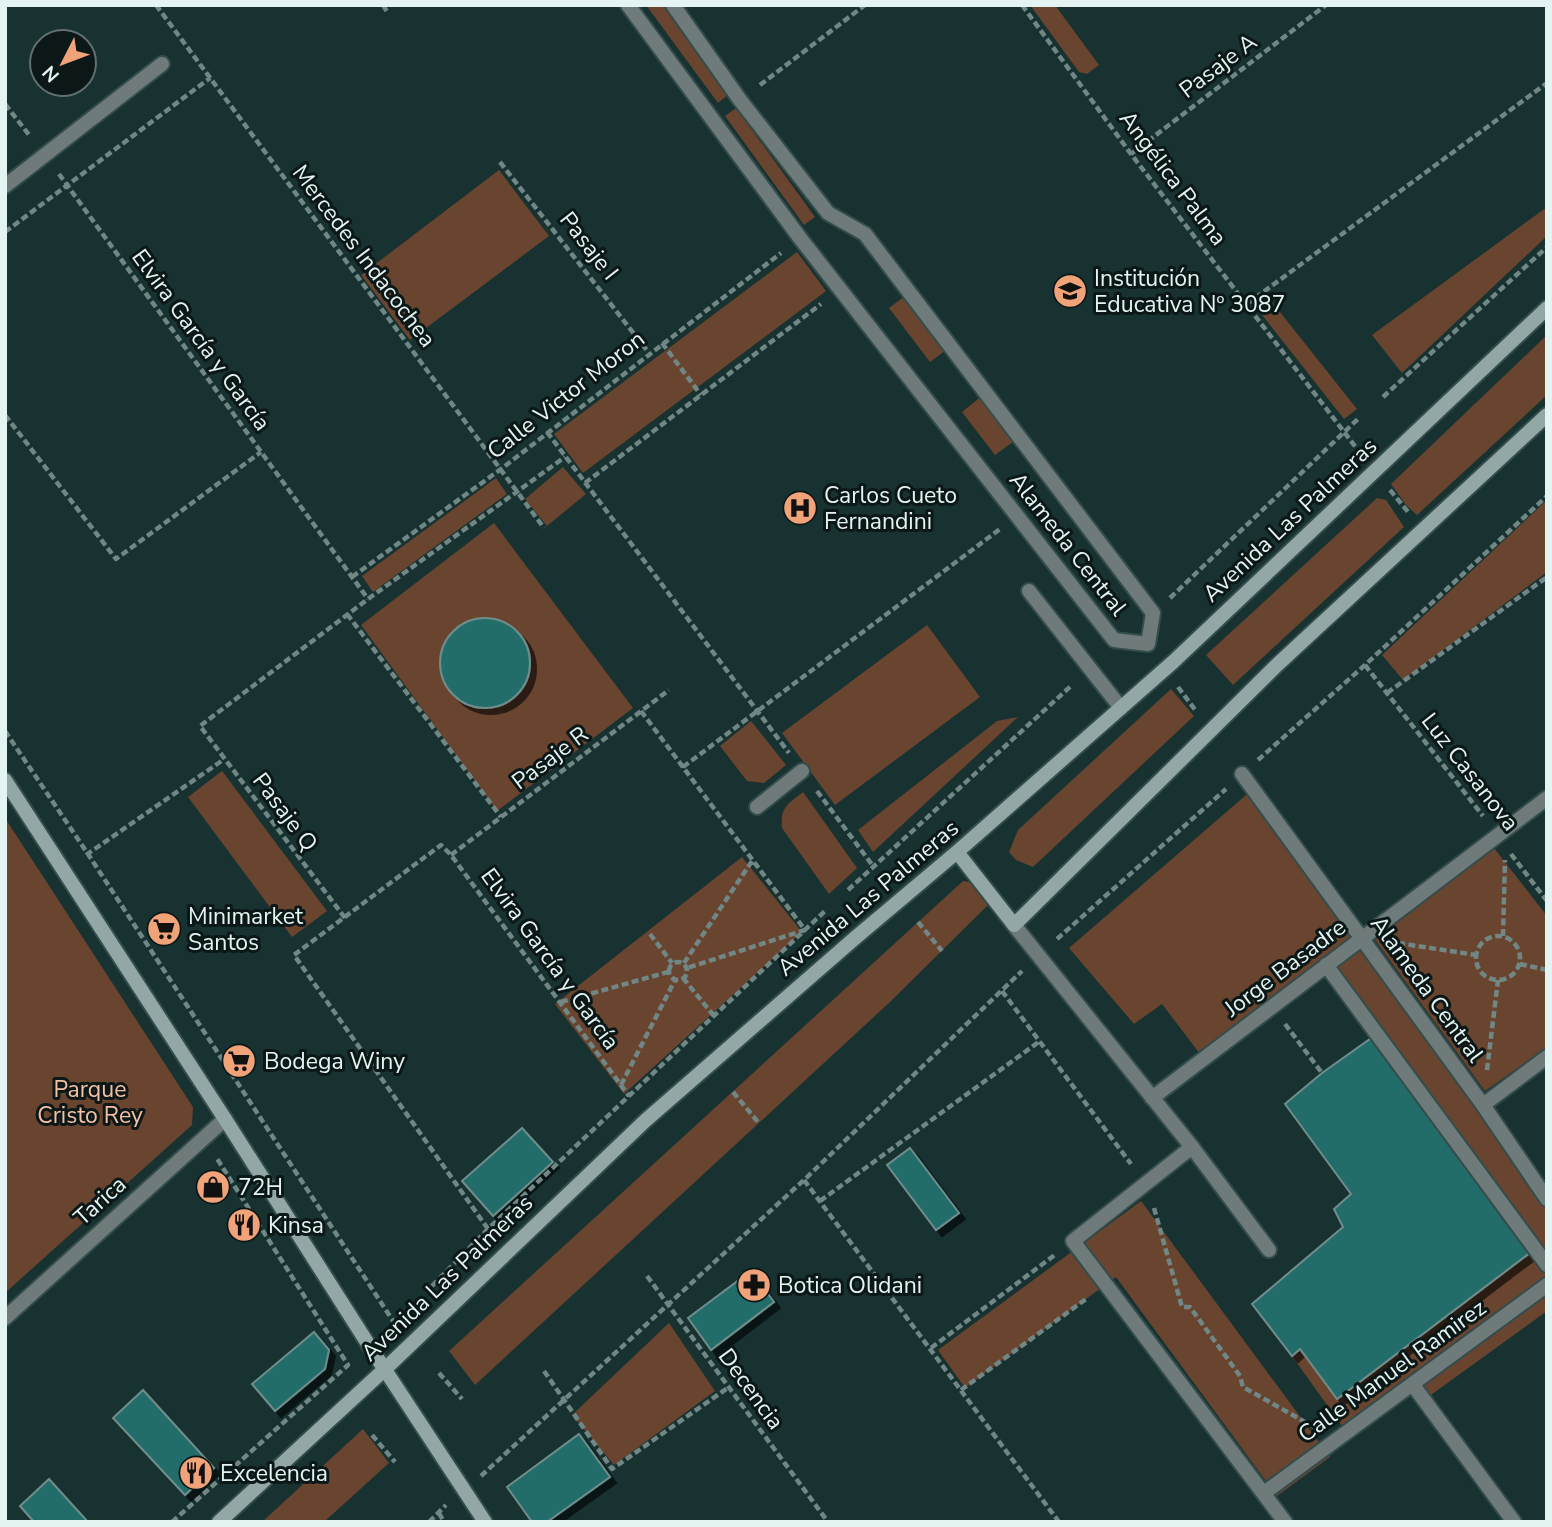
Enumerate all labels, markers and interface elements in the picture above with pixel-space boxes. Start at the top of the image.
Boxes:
street label: Pasaje A [1173,26,1263,105]
north arrow [28,28,98,98]
text: N [37,60,66,88]
street label: Angélica Palma [1112,104,1234,252]
street label: Mercedes Indacochea [285,158,443,354]
street label: Pasaje I [552,205,626,287]
street label: Elvira García y García [125,243,277,437]
place label: Institución Educativa Nº 3087 [1094,263,1285,320]
school or university icon: Institución Educativa Nº 3087 [1051,272,1089,310]
street label: Calle Victor Moron [481,324,651,466]
street label: Avenida Las Palmeras [1196,431,1384,609]
street label: Alameda Central [1002,466,1134,622]
place label: Carlos Cueto Fernandini [824,480,957,537]
hospital icon: Carlos Cueto Fernandini [781,489,819,527]
street label: Luz Casanova [1414,707,1526,837]
street label: Pasaje R [505,719,595,797]
street label: Pasaje Q [245,766,325,858]
street label: Avenida Las Palmeras [771,813,965,983]
street label: Elvira García y García [474,862,626,1056]
place label: Minimarket Santos [188,901,304,958]
street label: Alameda Central [1363,909,1491,1069]
supermarket icon: Minimarket Santos [145,910,183,948]
street label: Jorge Basadre [1217,912,1352,1025]
supermarket icon: Bodega Winy [220,1042,258,1080]
place label: Bodega Winy [264,1046,405,1077]
park label: Parque Cristo Rey [37,1074,143,1131]
shop icon: 72H [194,1168,232,1206]
street label: Tarica [67,1169,133,1233]
place label: 72H [238,1172,283,1203]
street label: Avenida Las Palmeras [354,1188,540,1368]
restaurant icon: Kinsa [225,1206,263,1244]
place label: Kinsa [268,1210,324,1241]
pharmacy icon: Botica Olidani [735,1266,773,1304]
place label: Botica Olidani [778,1270,922,1301]
street label: Calle Manuel Ramirez [1292,1292,1492,1450]
street label: Decencia [711,1342,791,1436]
restaurant icon: Excelencia [177,1454,215,1492]
place label: Excelencia [220,1458,328,1489]

